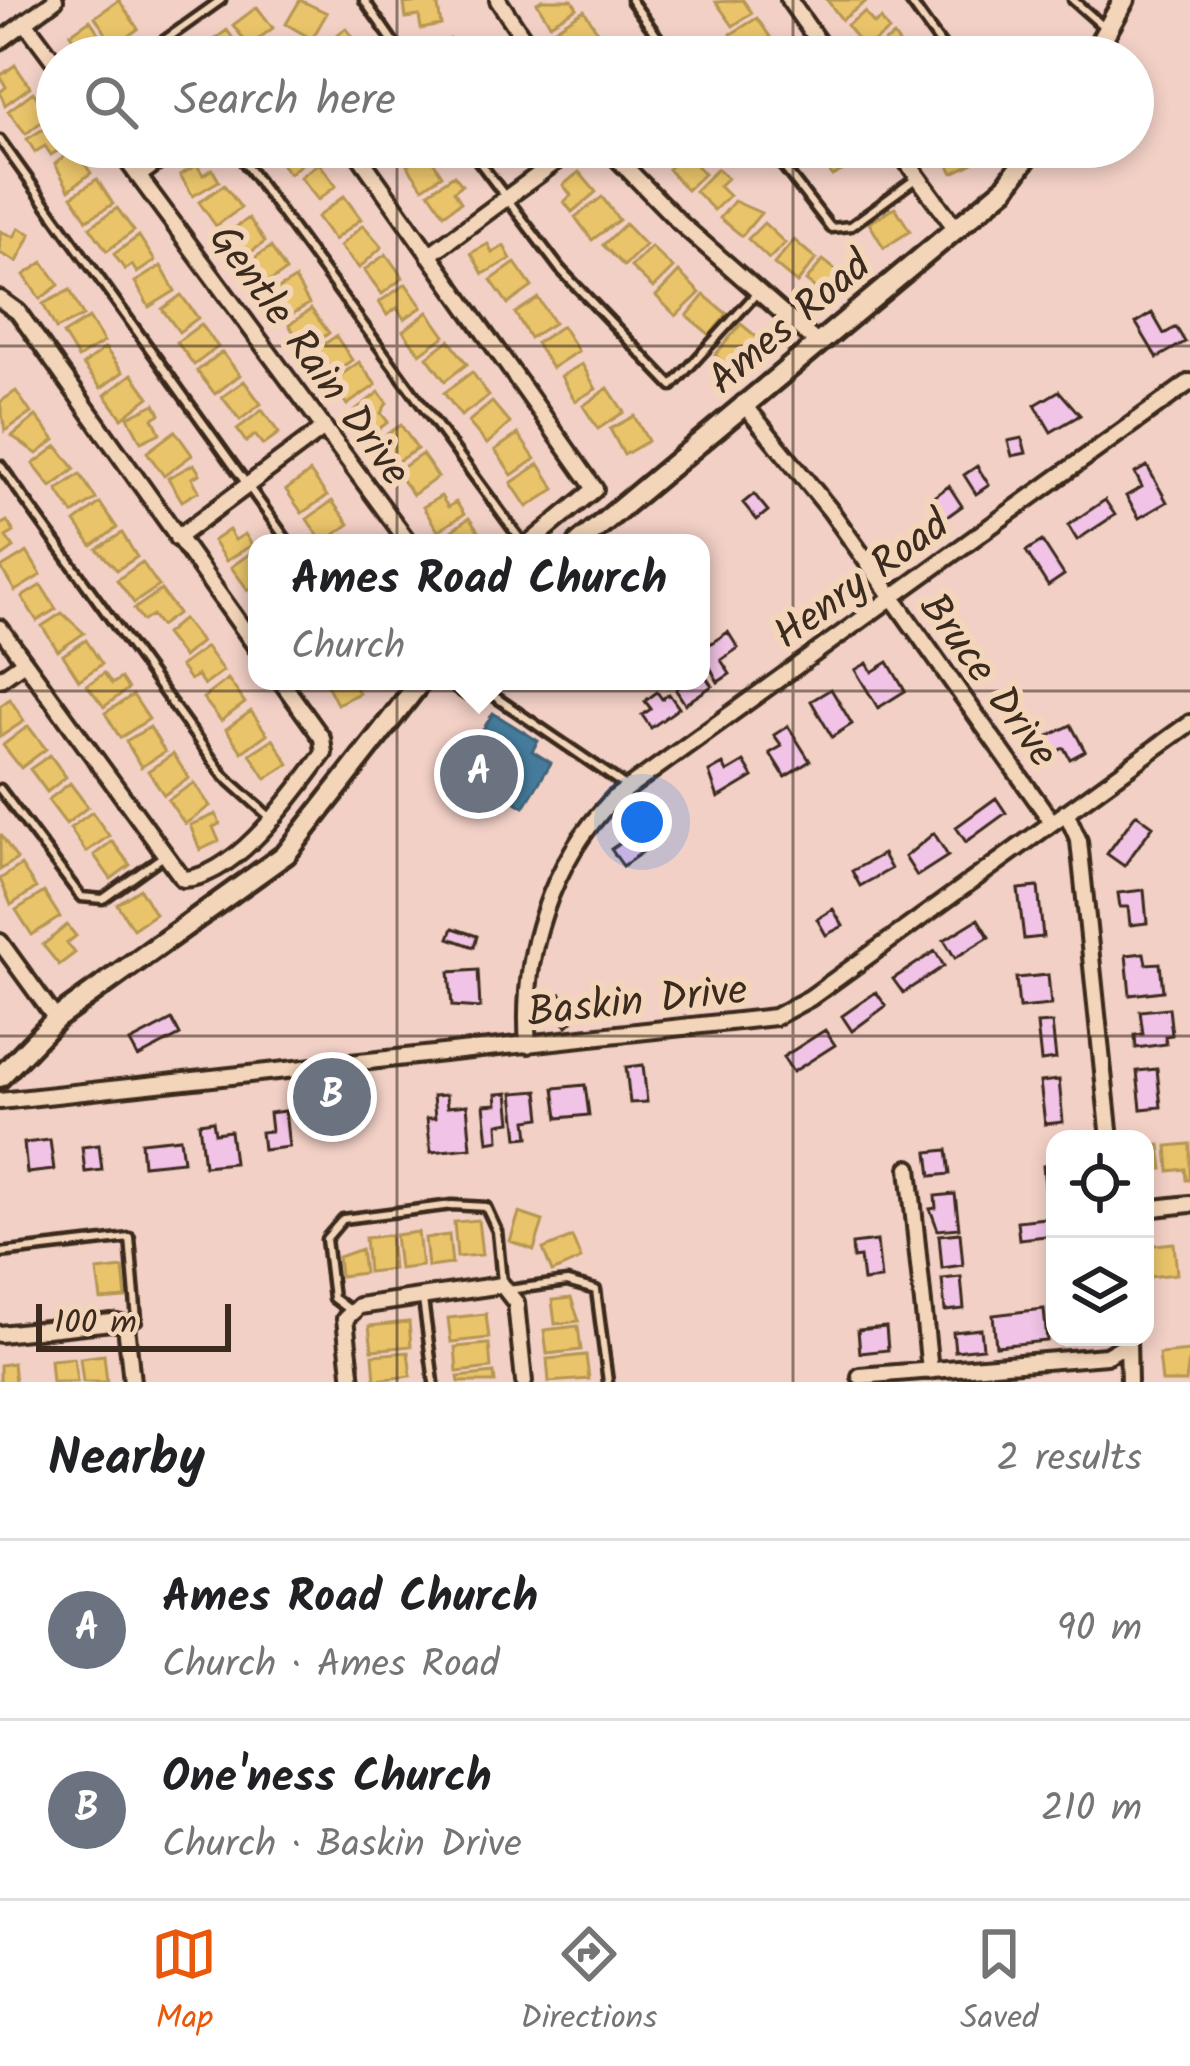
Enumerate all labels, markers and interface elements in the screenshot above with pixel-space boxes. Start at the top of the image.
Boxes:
search box [36,36,1154,168]
text: Search here [174,66,396,138]
icon: search [78,69,144,135]
street label: Gentle Rain Drive [190,211,427,501]
street label: Ames Road [693,234,888,413]
street label: Henry Road [760,493,965,668]
popup [248,534,710,690]
text: Ames Road Church [291,545,667,617]
street label: Bruce Drive [900,579,1074,783]
text: Church [291,617,405,679]
pin: A [440,729,518,819]
your location [612,792,672,852]
street label: Baskin Drive [524,958,751,1047]
pin: B [293,1052,371,1142]
map controls [1046,1130,1154,1346]
button: locate [1046,1130,1154,1238]
button: layers [1046,1238,1154,1346]
scale bar [36,1298,231,1351]
text: 100 m [54,1298,137,1351]
text: Nearby [48,1420,205,1501]
text: 2 results [997,1429,1142,1491]
text: Ames Road Church [162,1563,538,1635]
text: A [75,1599,99,1661]
text: 90 m [1057,1599,1142,1661]
text: Church · Ames Road [162,1635,499,1697]
text: One'ness Church [162,1743,492,1815]
text: B [75,1779,99,1841]
text: 210 m [1041,1779,1142,1841]
text: Church · Baskin Drive [162,1815,522,1877]
tab: Map [151,1921,217,2046]
tab: Directions [520,1921,657,2046]
tab: Saved [960,1921,1039,2046]

